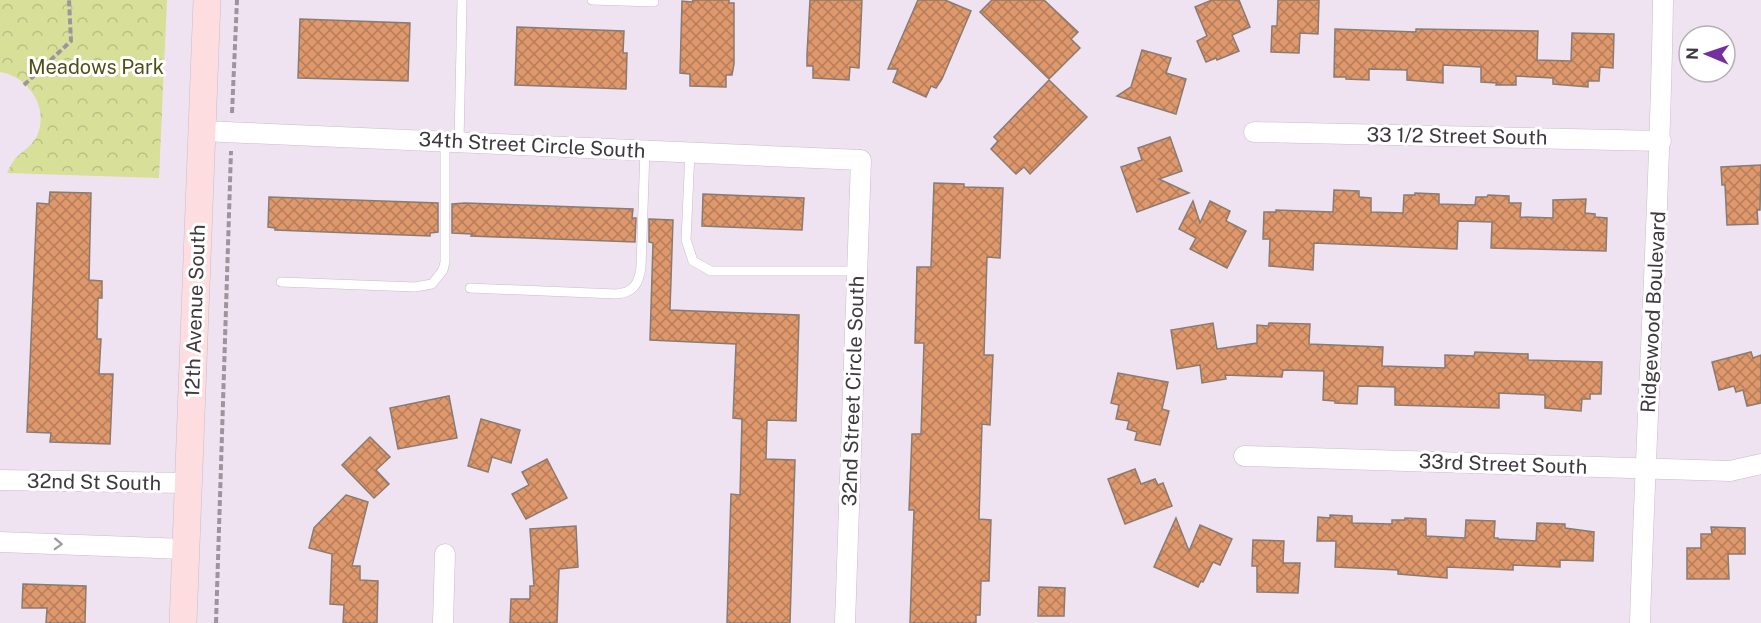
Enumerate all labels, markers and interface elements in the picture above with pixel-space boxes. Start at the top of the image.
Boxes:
north arrow [1677,24,1737,84]
text: N [1683,47,1702,60]
park label: Meadows Park [28,55,164,79]
street label: 33 1/2 Street South [1366,122,1548,150]
street label: 34th Street Circle South [418,127,646,163]
street label: Ridgewood Boulevard [1636,210,1670,414]
street label: 12th Avenue South [180,224,210,398]
street label: 32nd Street Circle South [837,275,869,507]
street label: 33rd Street South [1418,449,1588,479]
street label: 32nd St South [27,469,161,495]
one-way arrow [54,538,63,551]

